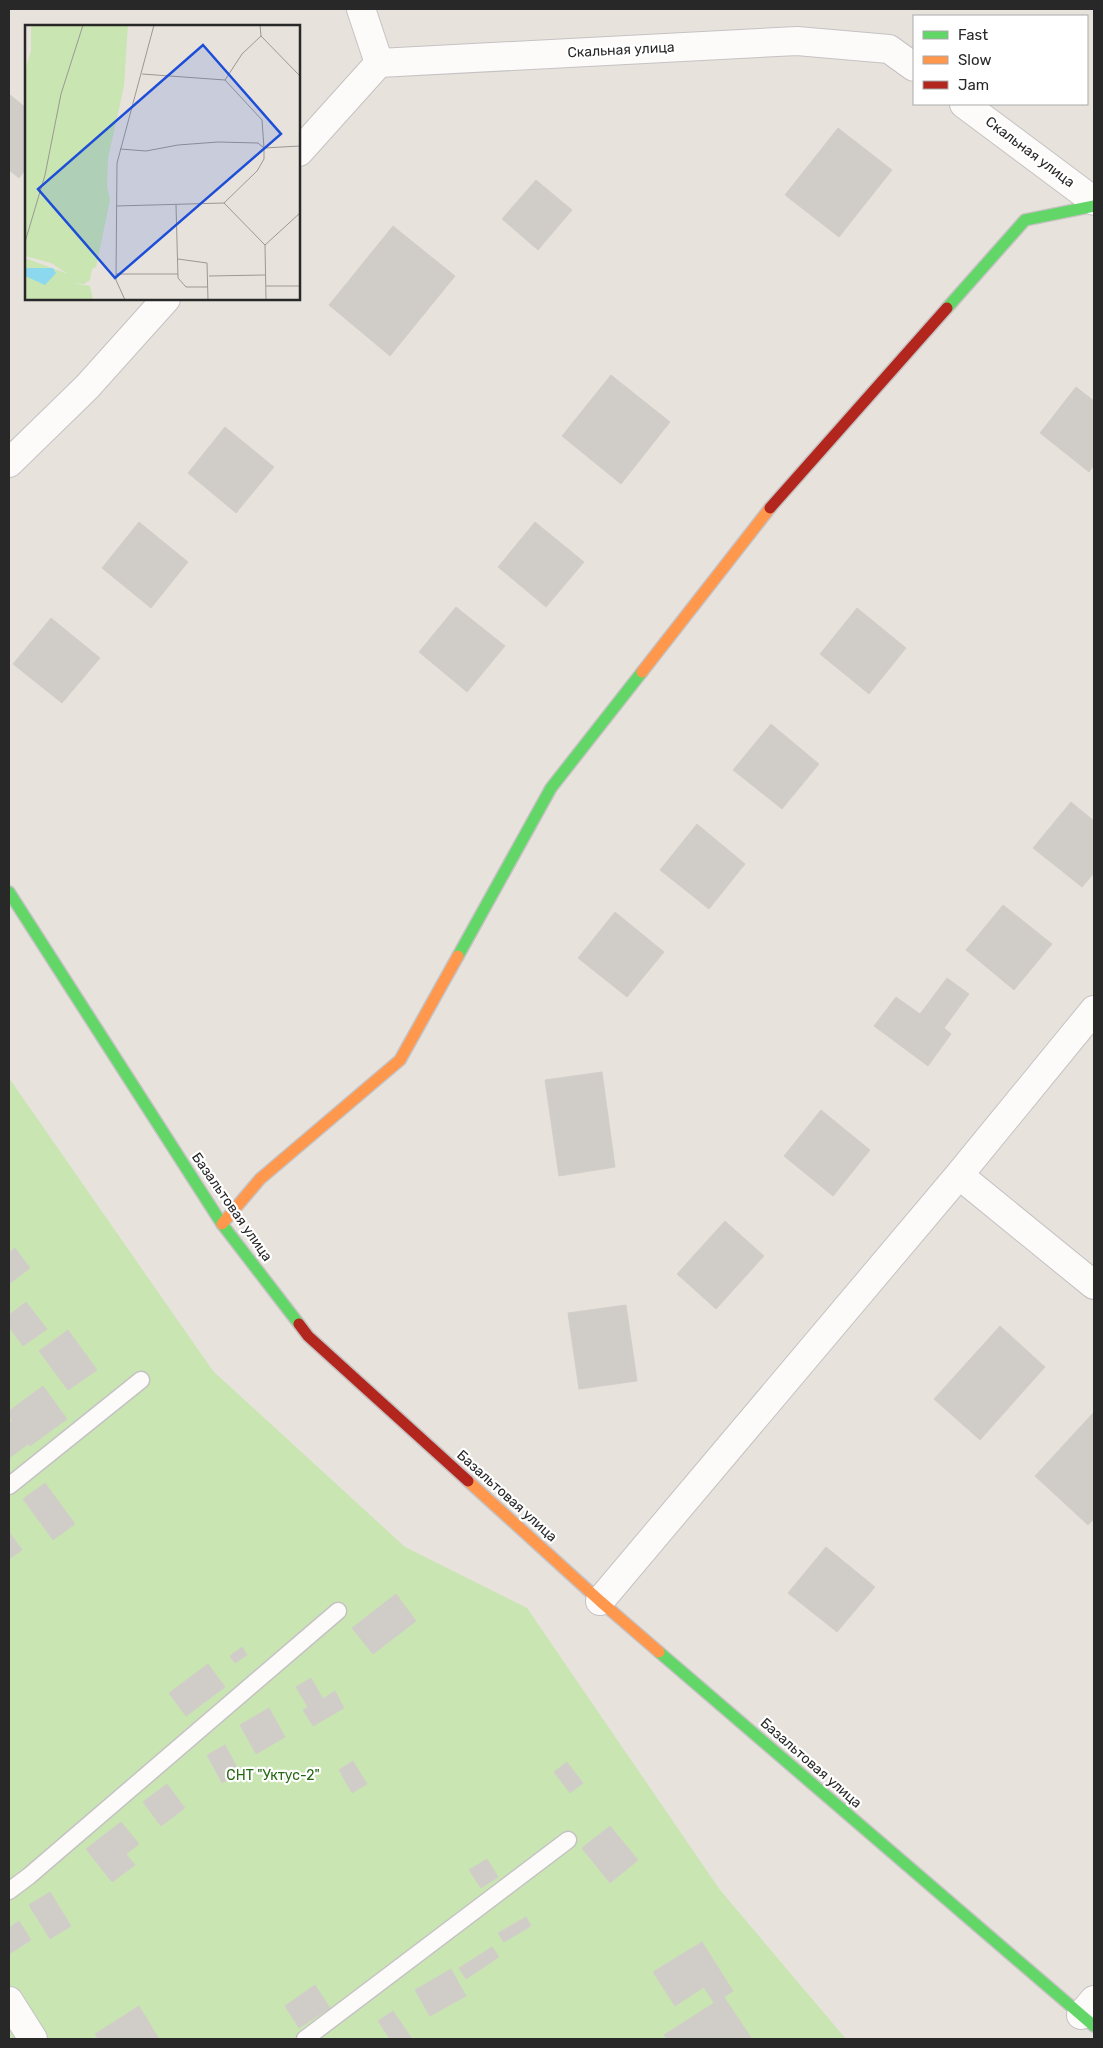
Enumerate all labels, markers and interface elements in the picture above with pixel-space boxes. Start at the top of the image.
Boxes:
legend [913,15,1088,105]
inset map [25,25,300,300]
text: Fast [958,26,988,44]
street label: Скальная улица [567,39,675,61]
text: Slow [958,51,991,69]
text: Jam [958,76,989,94]
street label: Скальная улица [982,113,1078,191]
street label: Базальтовая улица [188,1149,276,1265]
street label: Базальтовая улица [453,1447,561,1545]
street label: Базальтовая улица [757,1714,865,1812]
park label: СНТ "Уктус-2" [226,1767,320,1784]

